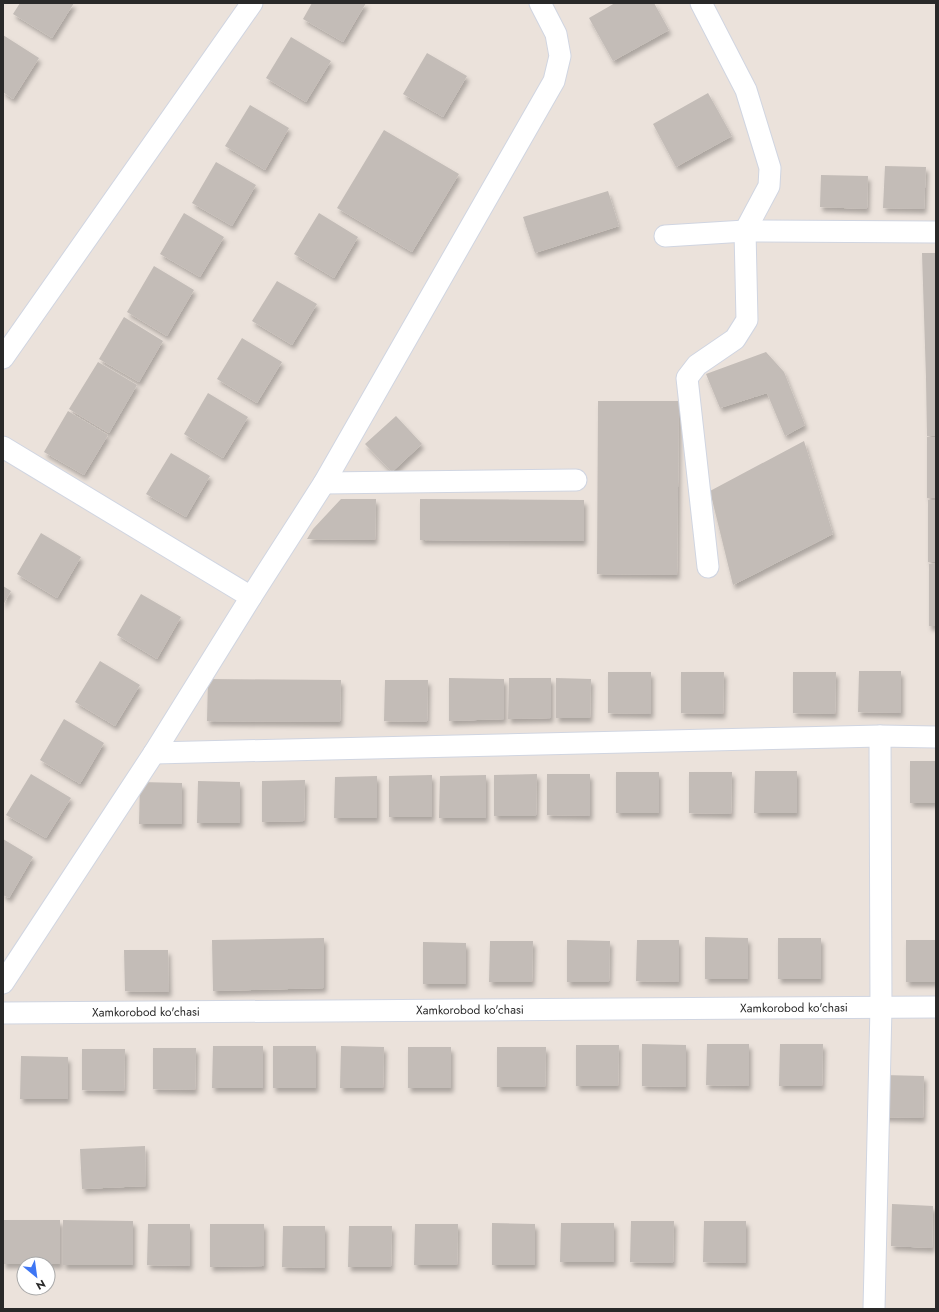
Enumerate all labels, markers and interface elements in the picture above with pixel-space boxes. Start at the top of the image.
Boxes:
street label: Xamkorobod ko'chasi [740,999,848,1017]
street label: Xamkorobod ko'chasi [416,1001,524,1019]
street label: Xamkorobod ko'chasi [92,1003,200,1021]
north arrow [16,1256,56,1296]
text: N [33,1276,49,1294]

